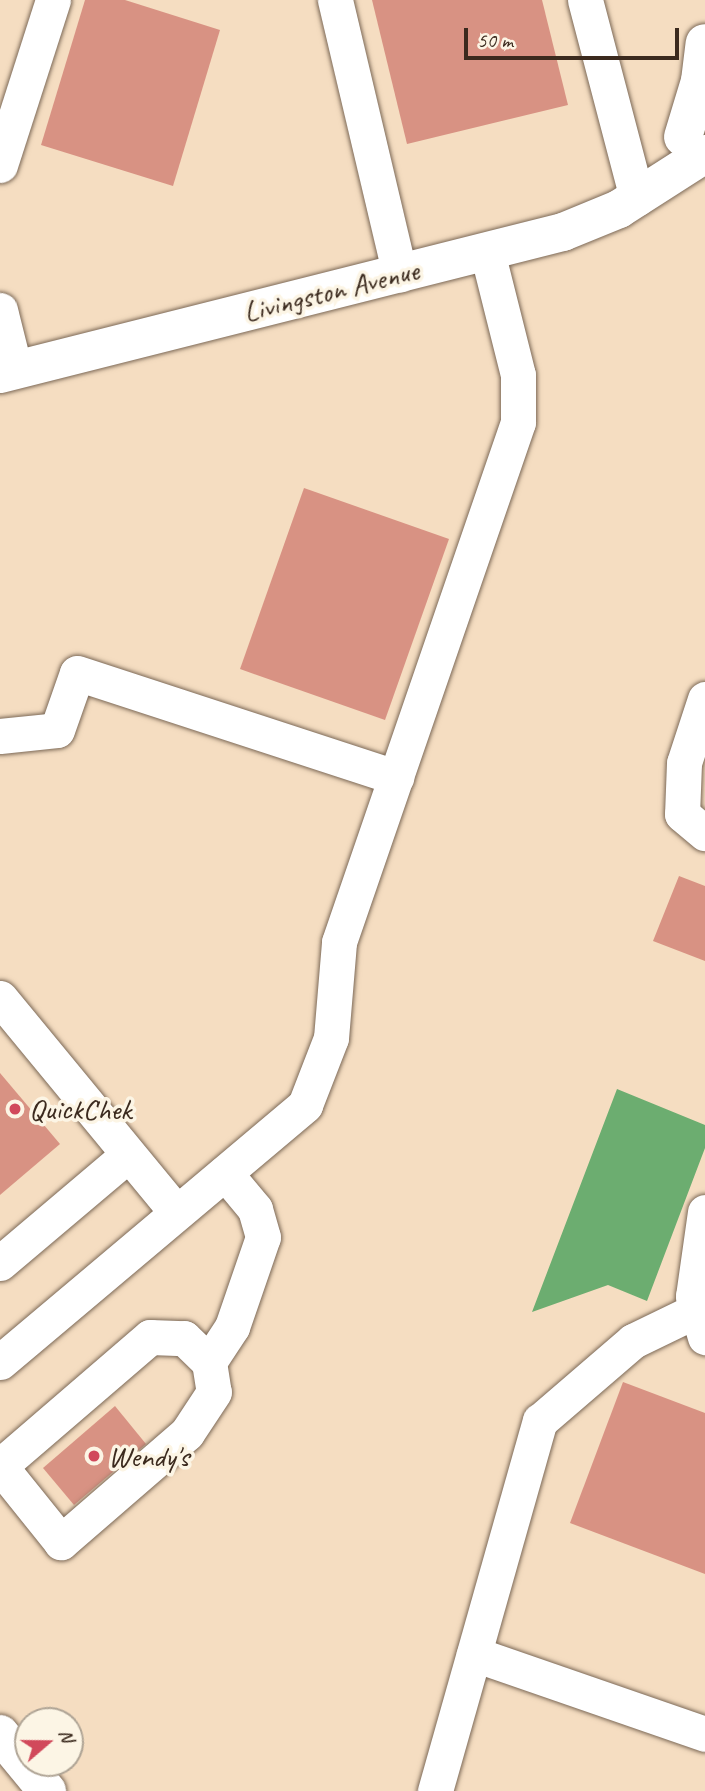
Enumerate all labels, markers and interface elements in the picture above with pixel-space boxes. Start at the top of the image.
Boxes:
scale bar [467,14,682,58]
text: 50 m [477,27,513,53]
street label: Livingston Avenue [240,252,422,330]
place label: QuickChek [29,1091,131,1127]
marker: QuickChek [7,1101,23,1117]
place label: Wendy's [108,1438,189,1474]
marker: Wendy's [86,1448,102,1464]
north arrow [14,1707,84,1777]
text: N [54,1726,80,1745]

